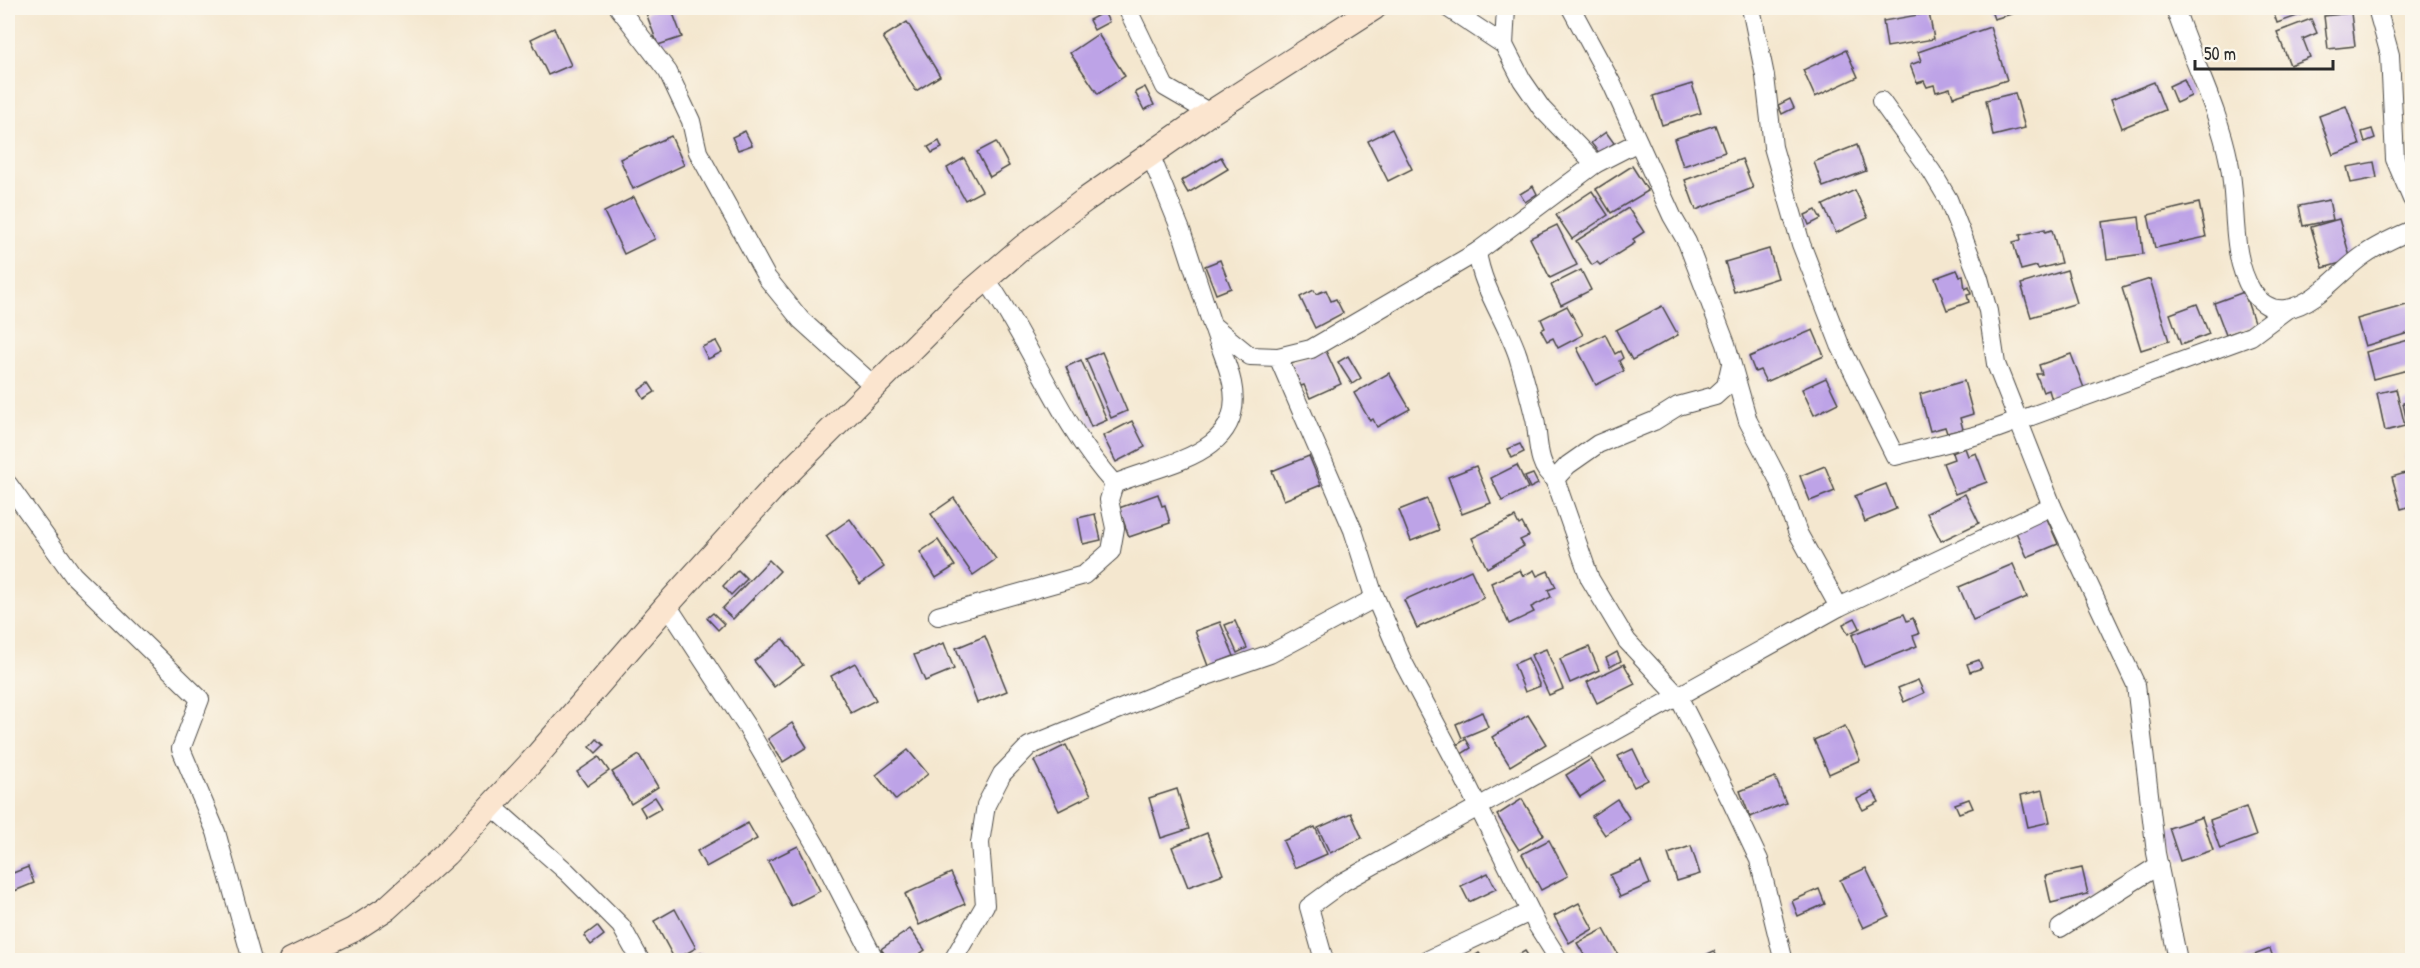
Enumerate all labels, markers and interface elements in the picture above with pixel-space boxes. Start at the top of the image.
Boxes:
scale bar [2195,33,2333,71]
text: 50 m [2204,41,2236,66]

